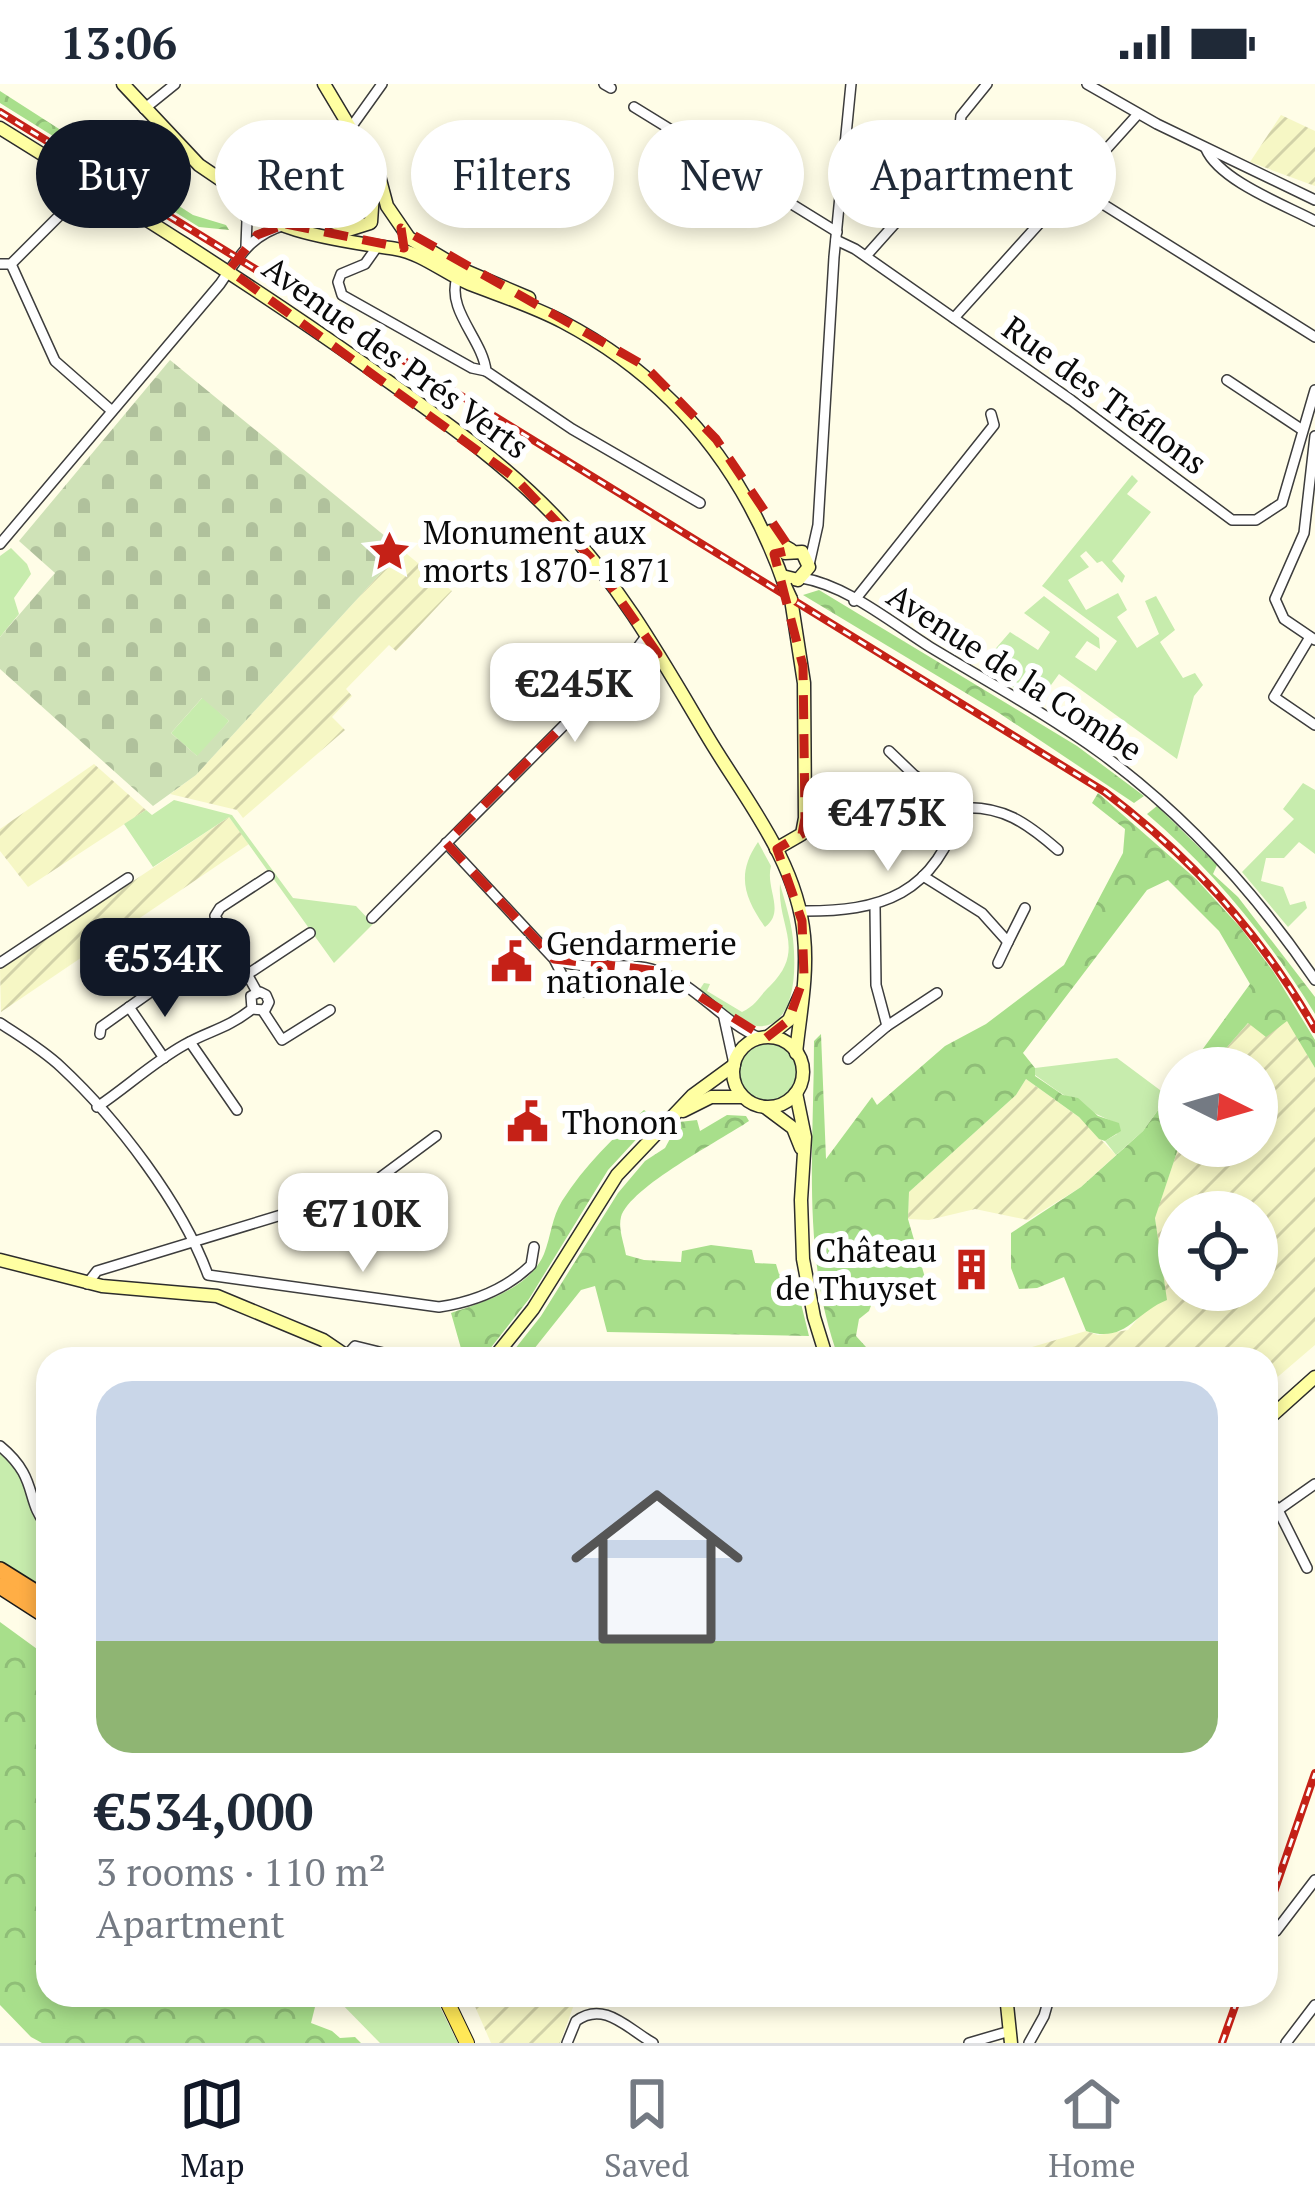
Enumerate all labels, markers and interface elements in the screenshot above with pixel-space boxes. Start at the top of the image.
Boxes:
text: 13:06 [60,12,177,72]
chip: Buy [36,120,191,228]
chip: Rent [215,120,387,228]
chip: Filters [411,120,614,228]
chip: New [638,120,804,228]
chip: Apartment [828,120,1116,228]
street label: Avenue des Prés Verts [255,245,538,468]
street label: Rue des Tréflons [994,306,1216,483]
place label: Monument aux morts 1870-1871 [423,510,672,591]
place icon: Monument aux morts 1870-1871 [366,528,412,574]
street label: Avenue de la Combe [880,573,1151,770]
pin: €245K [491,643,659,745]
text: €245K [517,656,633,708]
pin: €475K [804,772,972,874]
text: €475K [830,785,946,837]
pin: €534K [81,918,249,1020]
place label: Gendarmerie nationale [546,921,737,1002]
text: €534K [107,931,223,983]
public building icon: Gendarmerie nationale [489,939,535,985]
north arrow [1158,1047,1278,1167]
map controls [1158,1047,1278,1311]
public building icon: Thonon [505,1099,551,1145]
place label: Thonon [562,1100,678,1143]
pin: €710K [279,1173,447,1275]
text: €710K [305,1186,421,1238]
button: locate [1158,1191,1278,1311]
place label: Château de Thuyset [776,1228,937,1309]
building icon: Château de Thuyset [948,1246,994,1292]
icon: home [549,1459,765,1675]
text: €534,000 [96,1777,313,1845]
text: 3 rooms · 110 m² [96,1845,386,1897]
text: Apartment [96,1897,285,1949]
tab: Map [179,2071,245,2186]
tab: Saved [604,2071,690,2186]
tab: Home [1048,2071,1136,2186]

